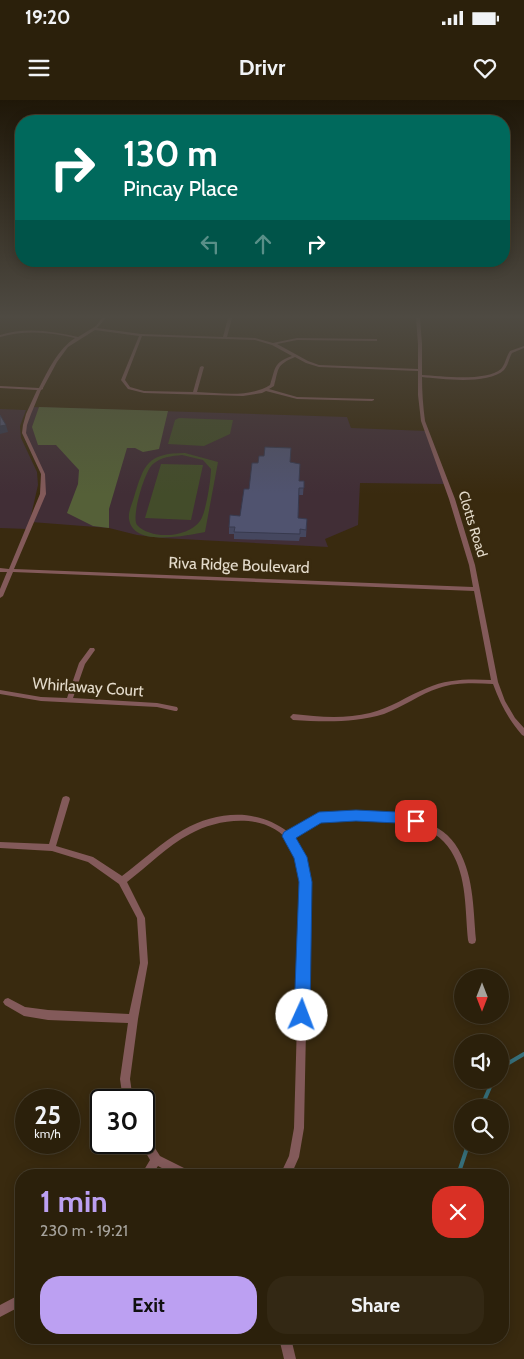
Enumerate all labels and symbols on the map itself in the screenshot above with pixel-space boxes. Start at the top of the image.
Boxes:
street label: Clotts Road [454,489,492,559]
street label: Riva Ridge Boulevard [168,553,310,577]
street label: Whirlaway Court [32,674,145,700]
pin [395,800,437,842]
north arrow [454,969,509,1024]
position arrow [275,988,327,1040]
speed limit sign: 30 [90,1089,155,1154]

